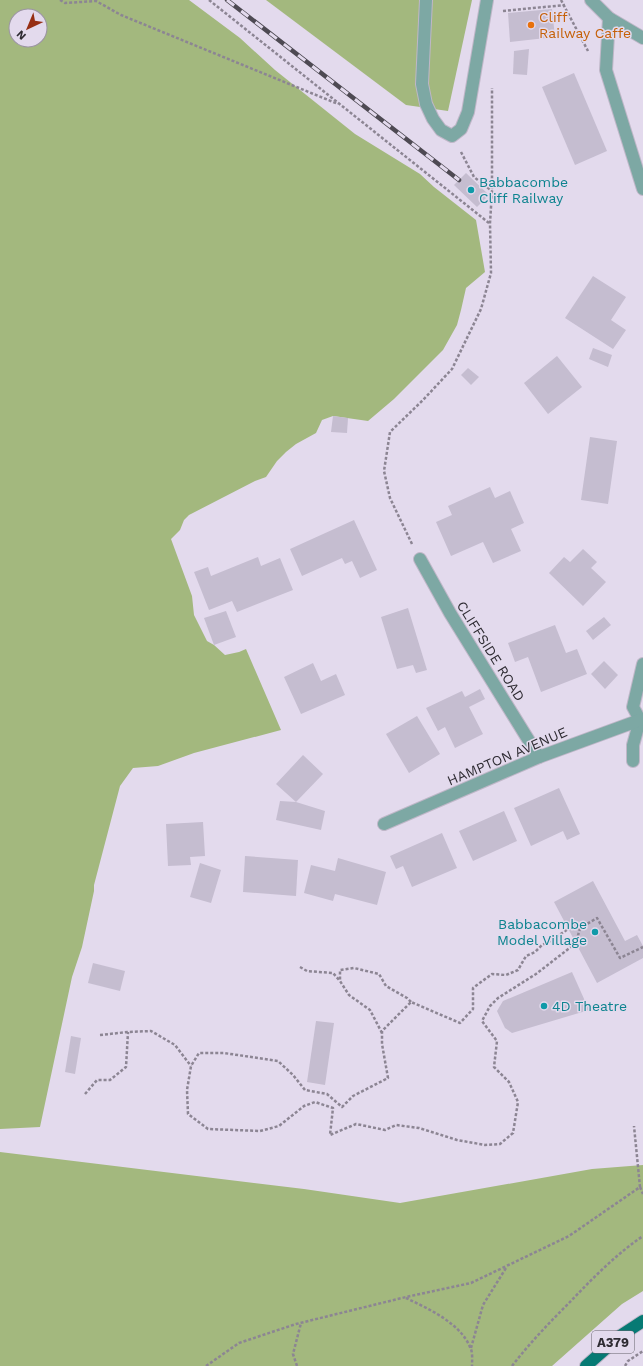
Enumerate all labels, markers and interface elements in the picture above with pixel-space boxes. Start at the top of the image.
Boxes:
north arrow [8,8,48,48]
place label: Cliff Railway Caffe [539,9,631,41]
marker: Cliff Railway Caffe [526,20,536,30]
text: N [14,27,29,42]
place label: Babbacombe Cliff Railway [479,174,568,206]
marker: Babbacombe Cliff Railway [466,185,476,195]
street label: CLIFFSIDE ROAD [454,598,528,704]
street label: HAMPTON AVENUE [445,723,569,788]
place label: Babbacombe Model Village [497,916,587,948]
marker: Babbacombe Model Village [590,927,600,937]
place label: 4D Theatre [552,998,627,1014]
marker: 4D Theatre [539,1001,549,1011]
road number: A379 [592,1331,634,1353]

